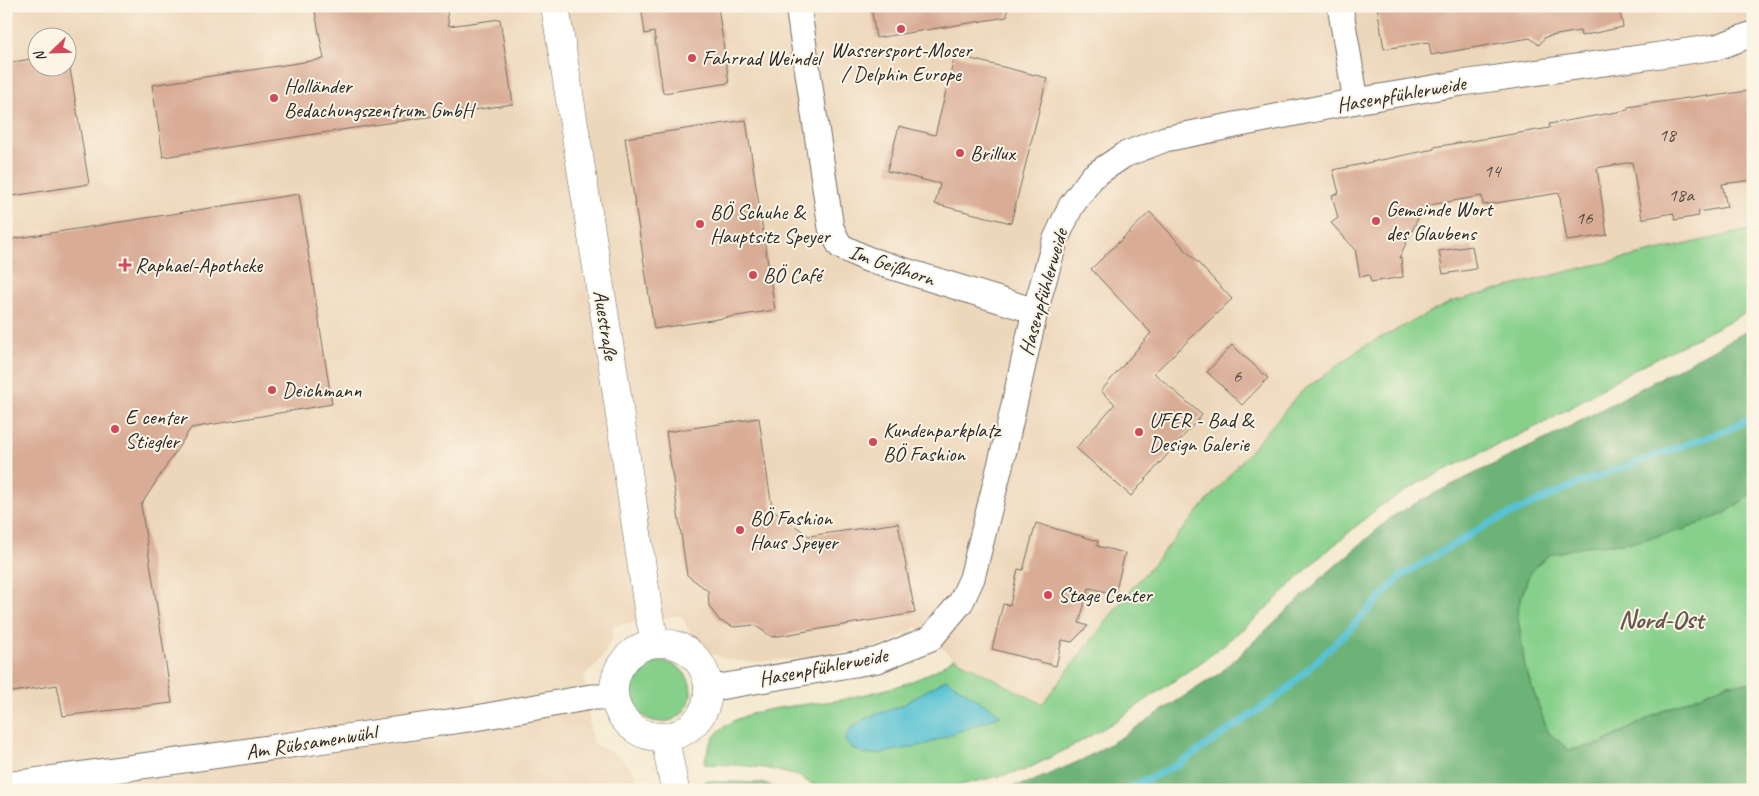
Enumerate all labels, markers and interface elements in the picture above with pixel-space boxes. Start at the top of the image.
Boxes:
marker: Wassersport-Moser / Delphin Europe [895,23,907,35]
north arrow [28,28,78,78]
place label: Wassersport-Moser / Delphin Europe [831,37,973,87]
place label: Fahrrad Weindel [702,45,824,71]
text: N [30,47,50,64]
marker: Fahrrad Weindel [686,52,698,64]
street label: Hasenpfühlerweide [1334,69,1470,118]
place label: Holländer Bedachungszentrum GmbH [284,73,476,123]
marker: Holländer Bedachungszentrum GmbH [268,92,280,104]
house number: 18 [1658,123,1678,147]
place label: Brillux [970,140,1016,166]
marker: Brillux [954,147,966,159]
house number: 14 [1483,159,1503,183]
house number: 18a [1668,183,1695,207]
place label: Gemeinde Wort des Glaubens [1386,196,1494,246]
place label: BÖ Schuhe & Hauptsitz Speyer [710,199,831,249]
house number: 16 [1575,206,1594,230]
marker: Gemeinde Wort des Glaubens [1370,215,1382,227]
marker: BÖ Schuhe & Hauptsitz Speyer [694,218,706,230]
street label: Hasenpfühlerweide [1013,224,1074,358]
street label: Im Geißhorn [846,238,940,292]
place label: Raphael-Apotheke [135,252,263,278]
marker: Raphael-Apotheke [119,259,131,271]
place label: BÖ Café [763,262,825,288]
marker: BÖ Café [747,269,759,281]
street label: Auestraße [588,288,625,364]
house number: 6 [1233,364,1243,388]
place label: Deichmann [282,377,362,403]
marker: Deichmann [266,384,278,396]
place label: E center Stiegler [125,404,189,454]
place label: UFER - Bad & Design Galerie [1149,407,1255,457]
place label: Kundenparkplatz BÖ Fashion [883,417,1002,467]
marker: E center Stiegler [109,423,121,435]
marker: UFER - Bad & Design Galerie [1133,426,1145,438]
marker: Kundenparkplatz BÖ Fashion [867,436,879,448]
place label: BÖ Fashion Haus Speyer [750,505,840,555]
marker: BÖ Fashion Haus Speyer [734,524,746,536]
place label: Stage Center [1058,582,1153,608]
marker: Stage Center [1042,589,1054,601]
district label: Nord-Ost [1619,603,1707,636]
street label: Hasenpfühlerweide [756,641,892,692]
street label: Am Rübsamenwühl [244,718,382,765]

